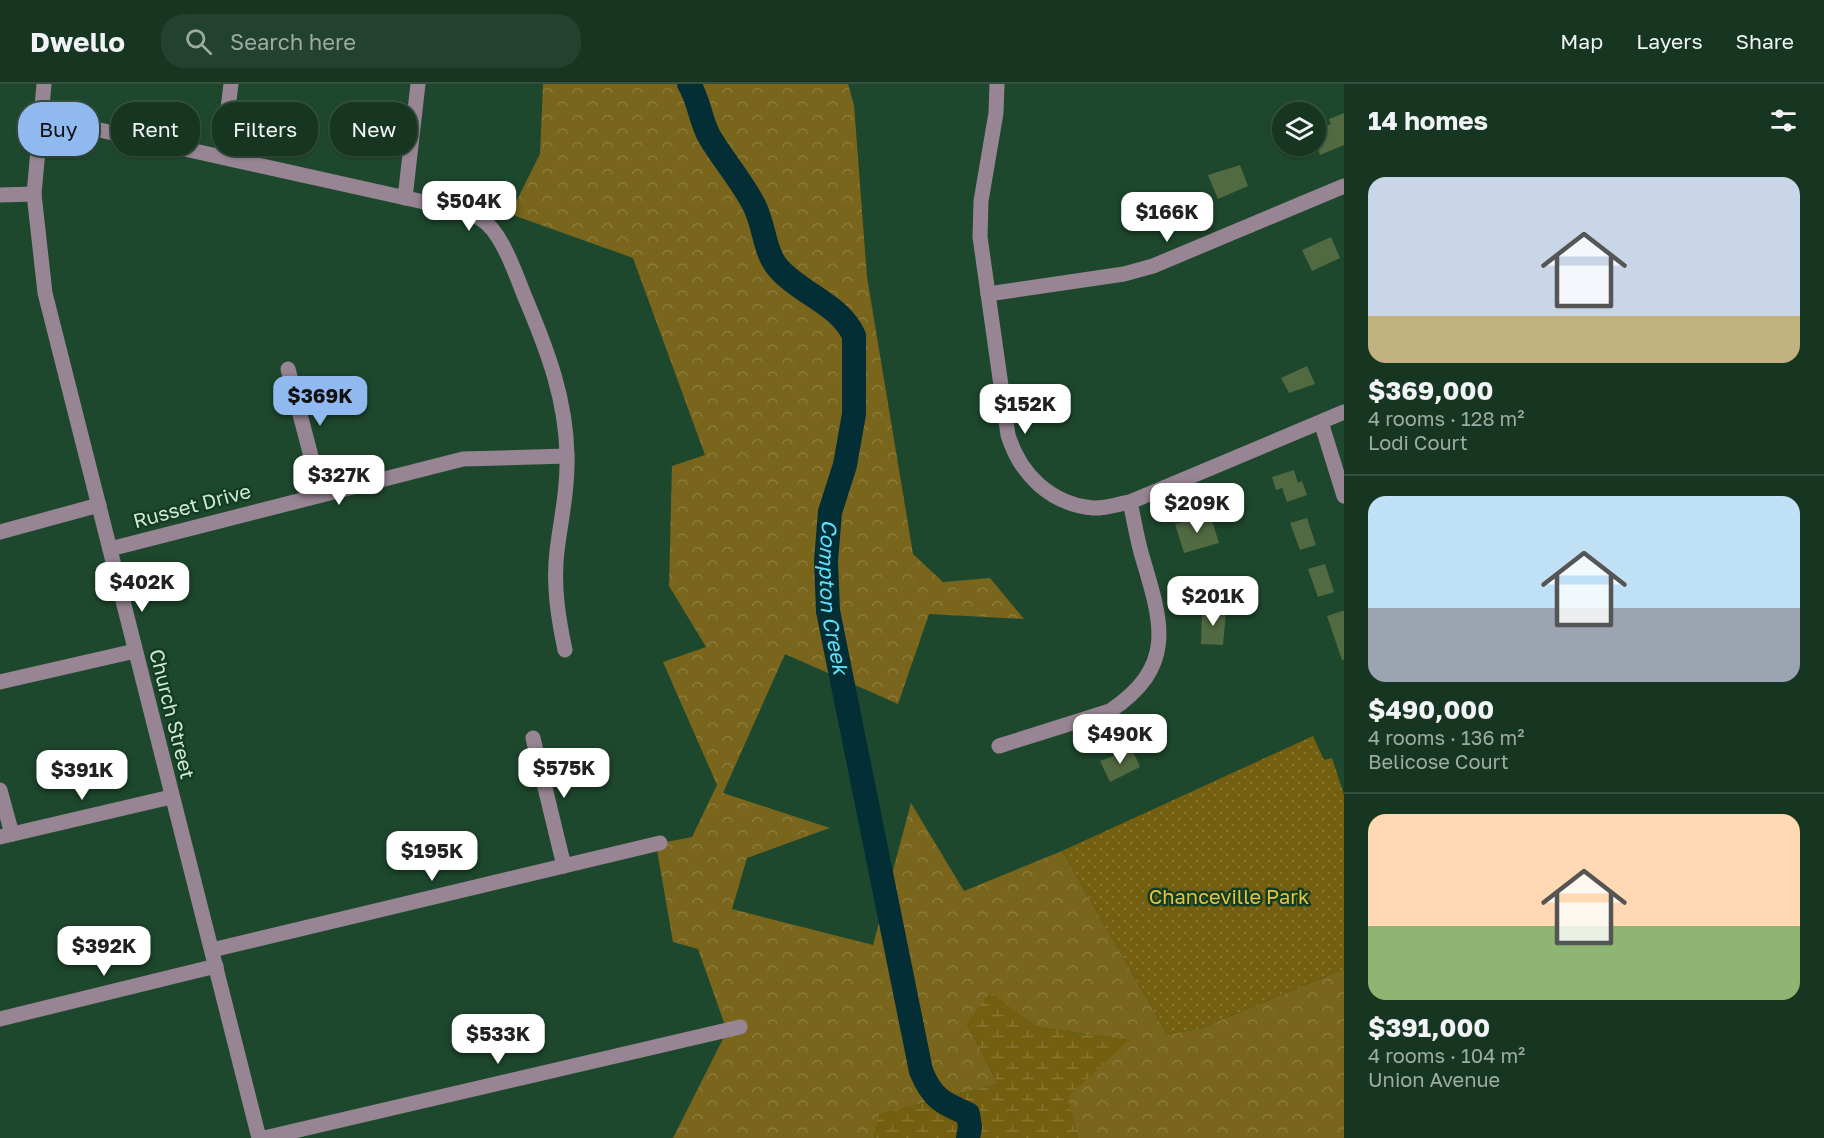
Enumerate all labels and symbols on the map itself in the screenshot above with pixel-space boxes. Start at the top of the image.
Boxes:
pin: $504K [427,181,511,232]
pin: $166K [1125,192,1209,243]
pin: $369K [278,376,362,427]
pin: $152K [983,384,1067,435]
pin: $327K [297,455,381,506]
street label: Russet Drive [130,478,253,532]
pin: $209K [1155,483,1239,534]
water label: Compton Creek [814,519,855,679]
pin: $402K [100,562,184,613]
pin: $201K [1171,576,1255,627]
street label: Church Street [145,646,201,781]
pin: $490K [1078,714,1162,765]
pin: $575K [522,748,606,799]
pin: $391K [40,750,124,801]
pin: $195K [390,831,474,882]
park label: Chanceville Park [1149,884,1309,908]
pin: $392K [62,926,146,977]
pin: $533K [456,1014,540,1065]

